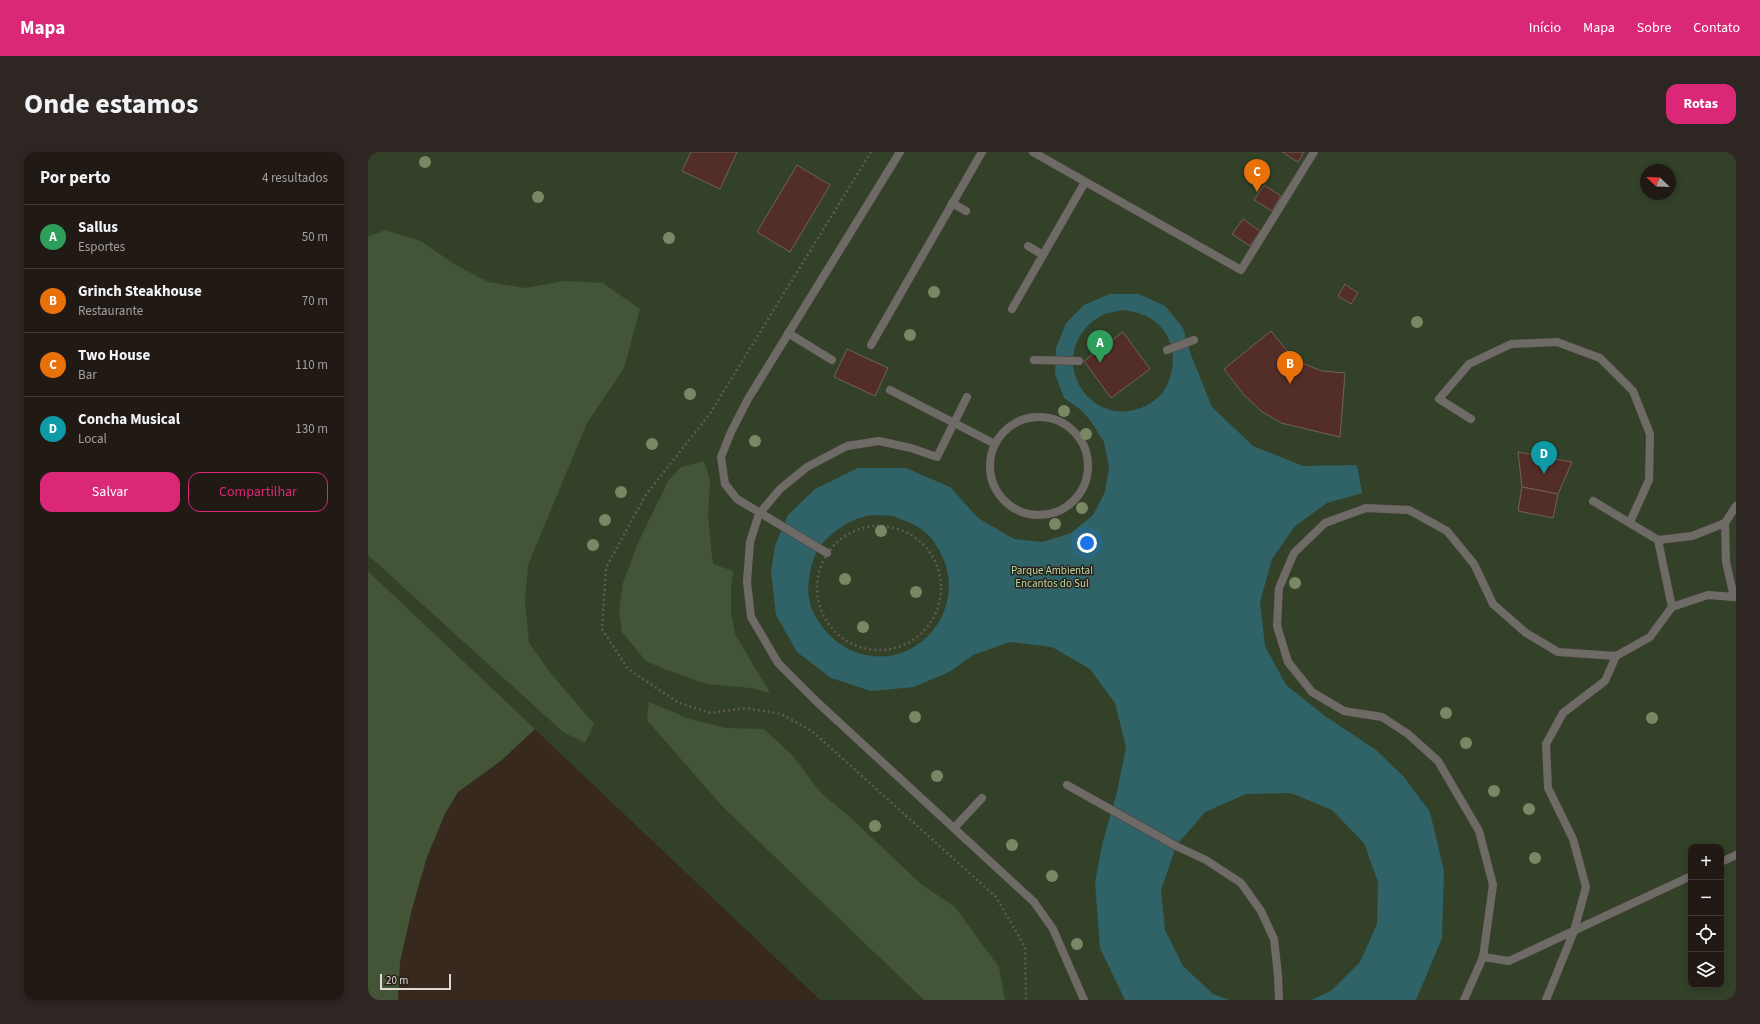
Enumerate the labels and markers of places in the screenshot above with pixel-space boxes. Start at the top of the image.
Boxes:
pin: C [1244,159,1270,192]
pin: A [1087,330,1113,363]
pin: B [1277,351,1303,384]
pin: D [1531,441,1557,474]

